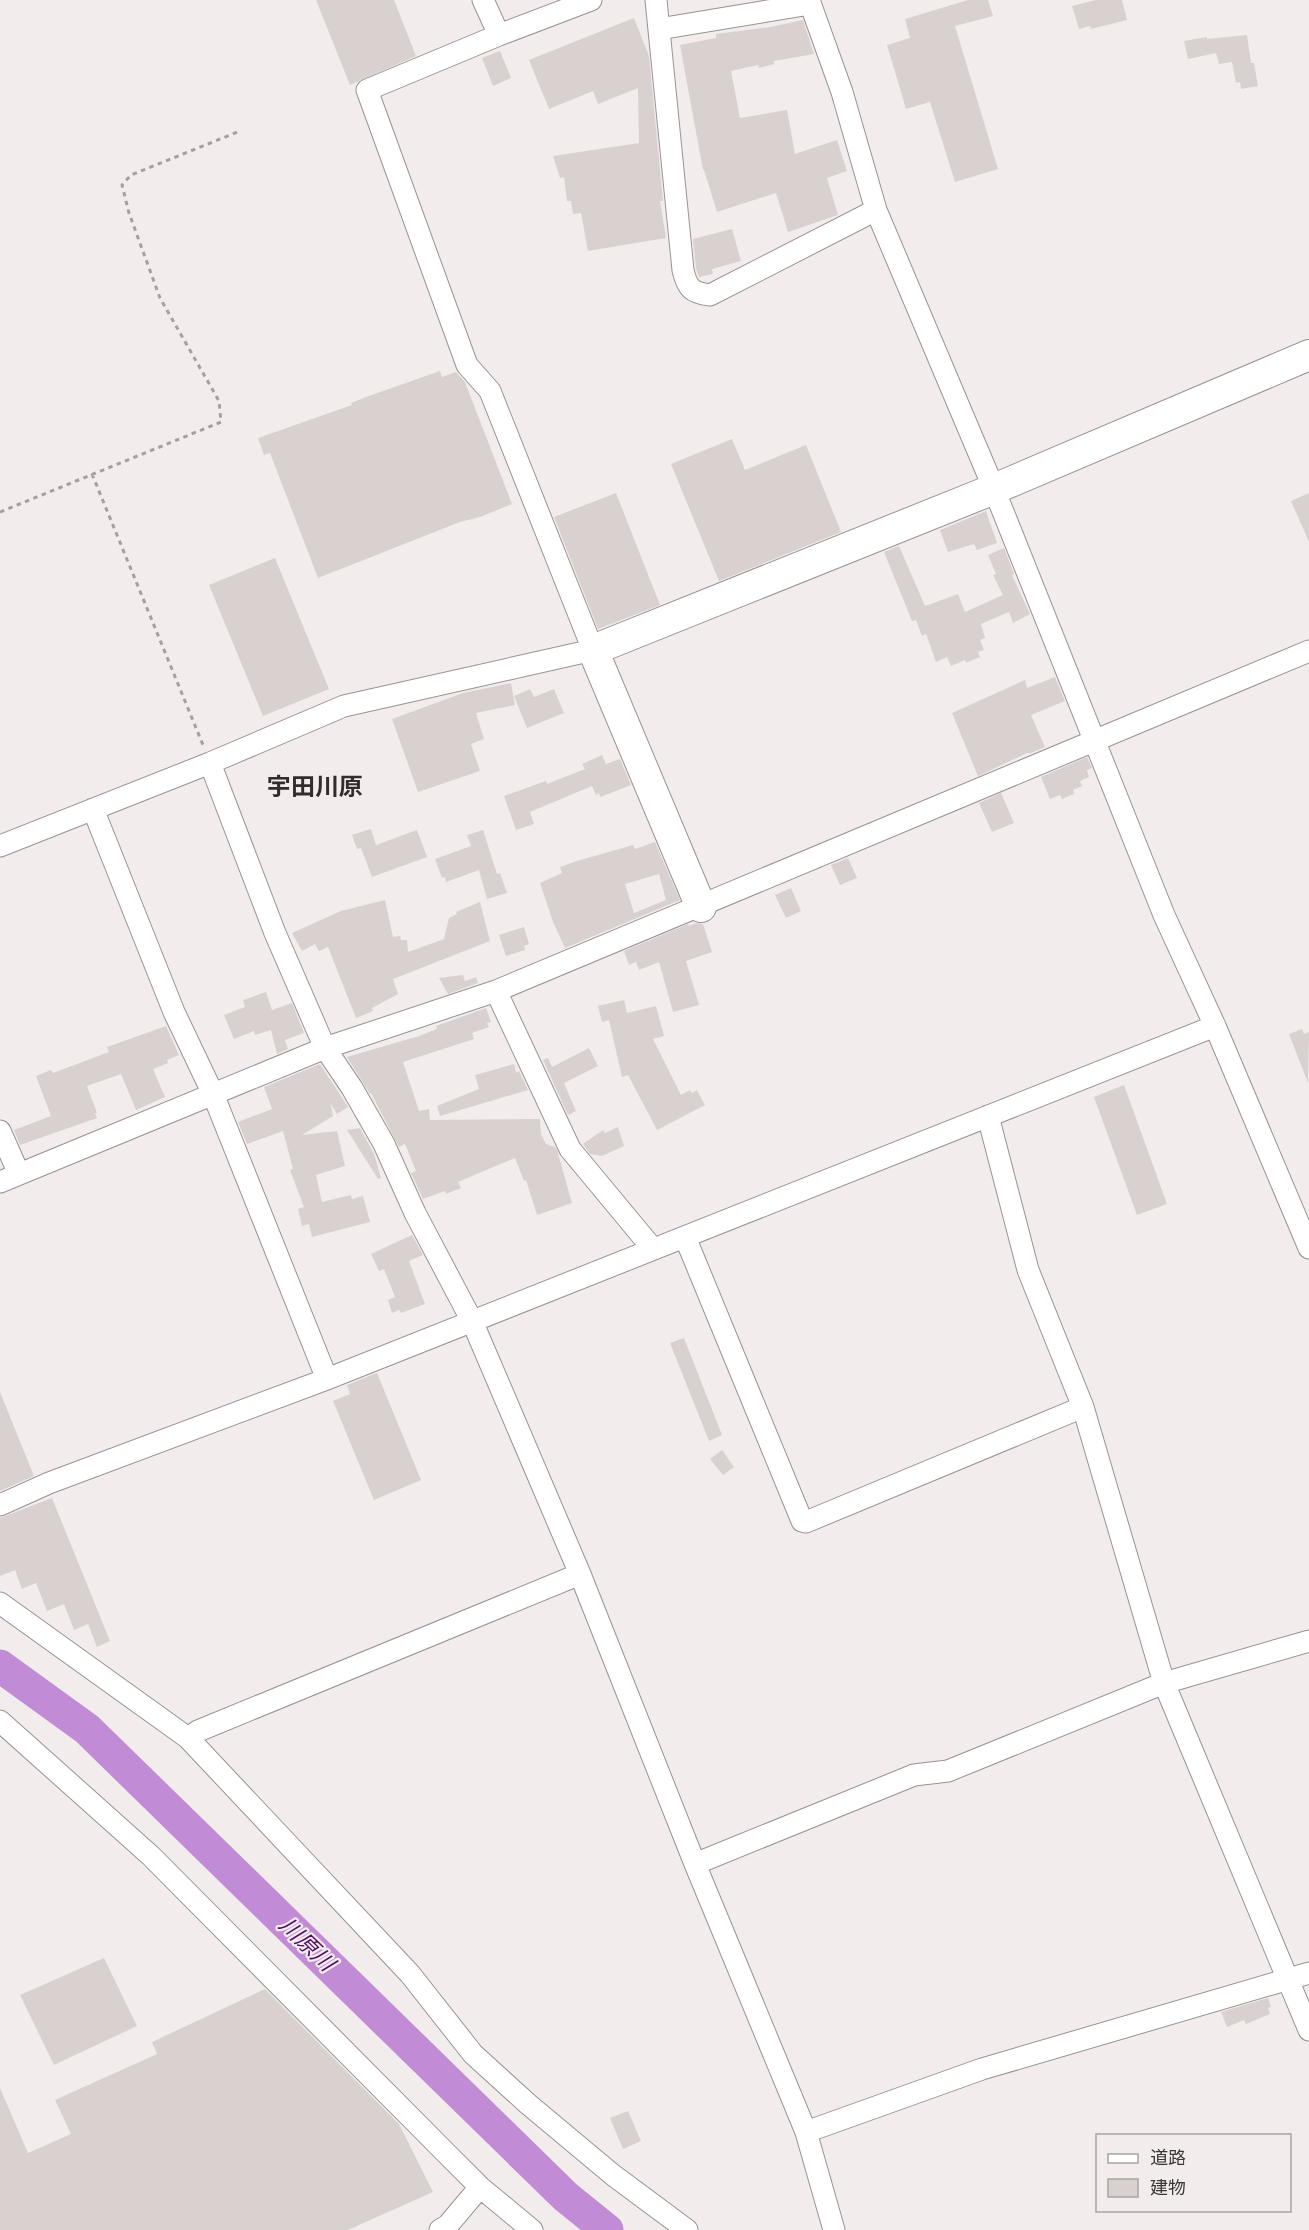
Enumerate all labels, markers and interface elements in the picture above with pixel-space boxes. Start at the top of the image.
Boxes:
district label: 宇田川原 [267,773,363,801]
water label: 川原川 [275,1912,341,1977]
legend [1096,2134,1291,2212]
text: 道路 [1150,2147,1186,2168]
text: 建物 [1150,2177,1186,2198]

